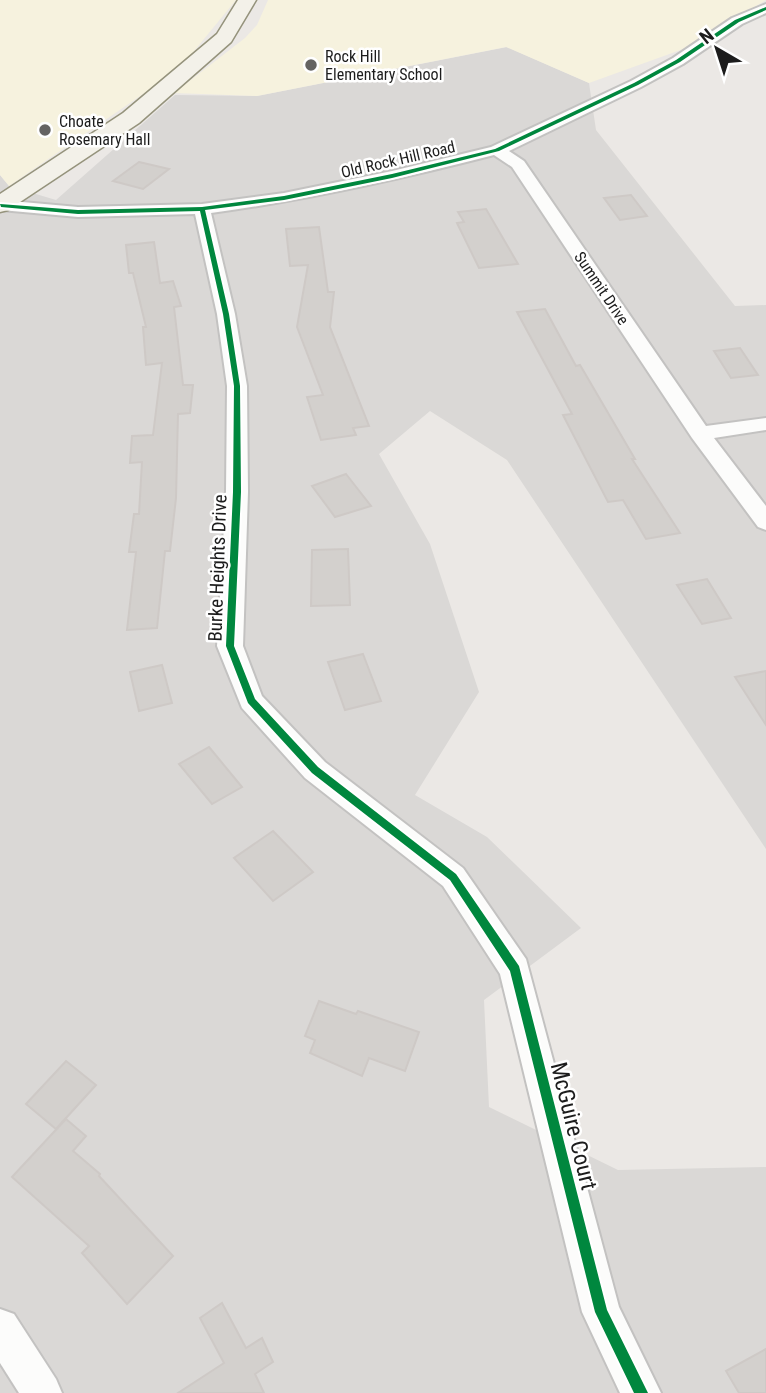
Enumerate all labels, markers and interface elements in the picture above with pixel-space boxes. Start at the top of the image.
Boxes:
north arrow [682,14,752,84]
text: N [695,24,718,49]
place label: Rock Hill Elementary School [325,47,442,84]
marker: Rock Hill Elementary School [303,57,319,73]
place label: Choate Rosemary Hall [59,112,150,149]
marker: Choate Rosemary Hall [37,122,53,138]
street label: Old Rock Hill Road [339,137,457,182]
street label: Summit Drive [570,248,633,328]
street label: Burke Heights Drive [203,494,232,642]
street label: McGuire Court [545,1059,602,1193]

